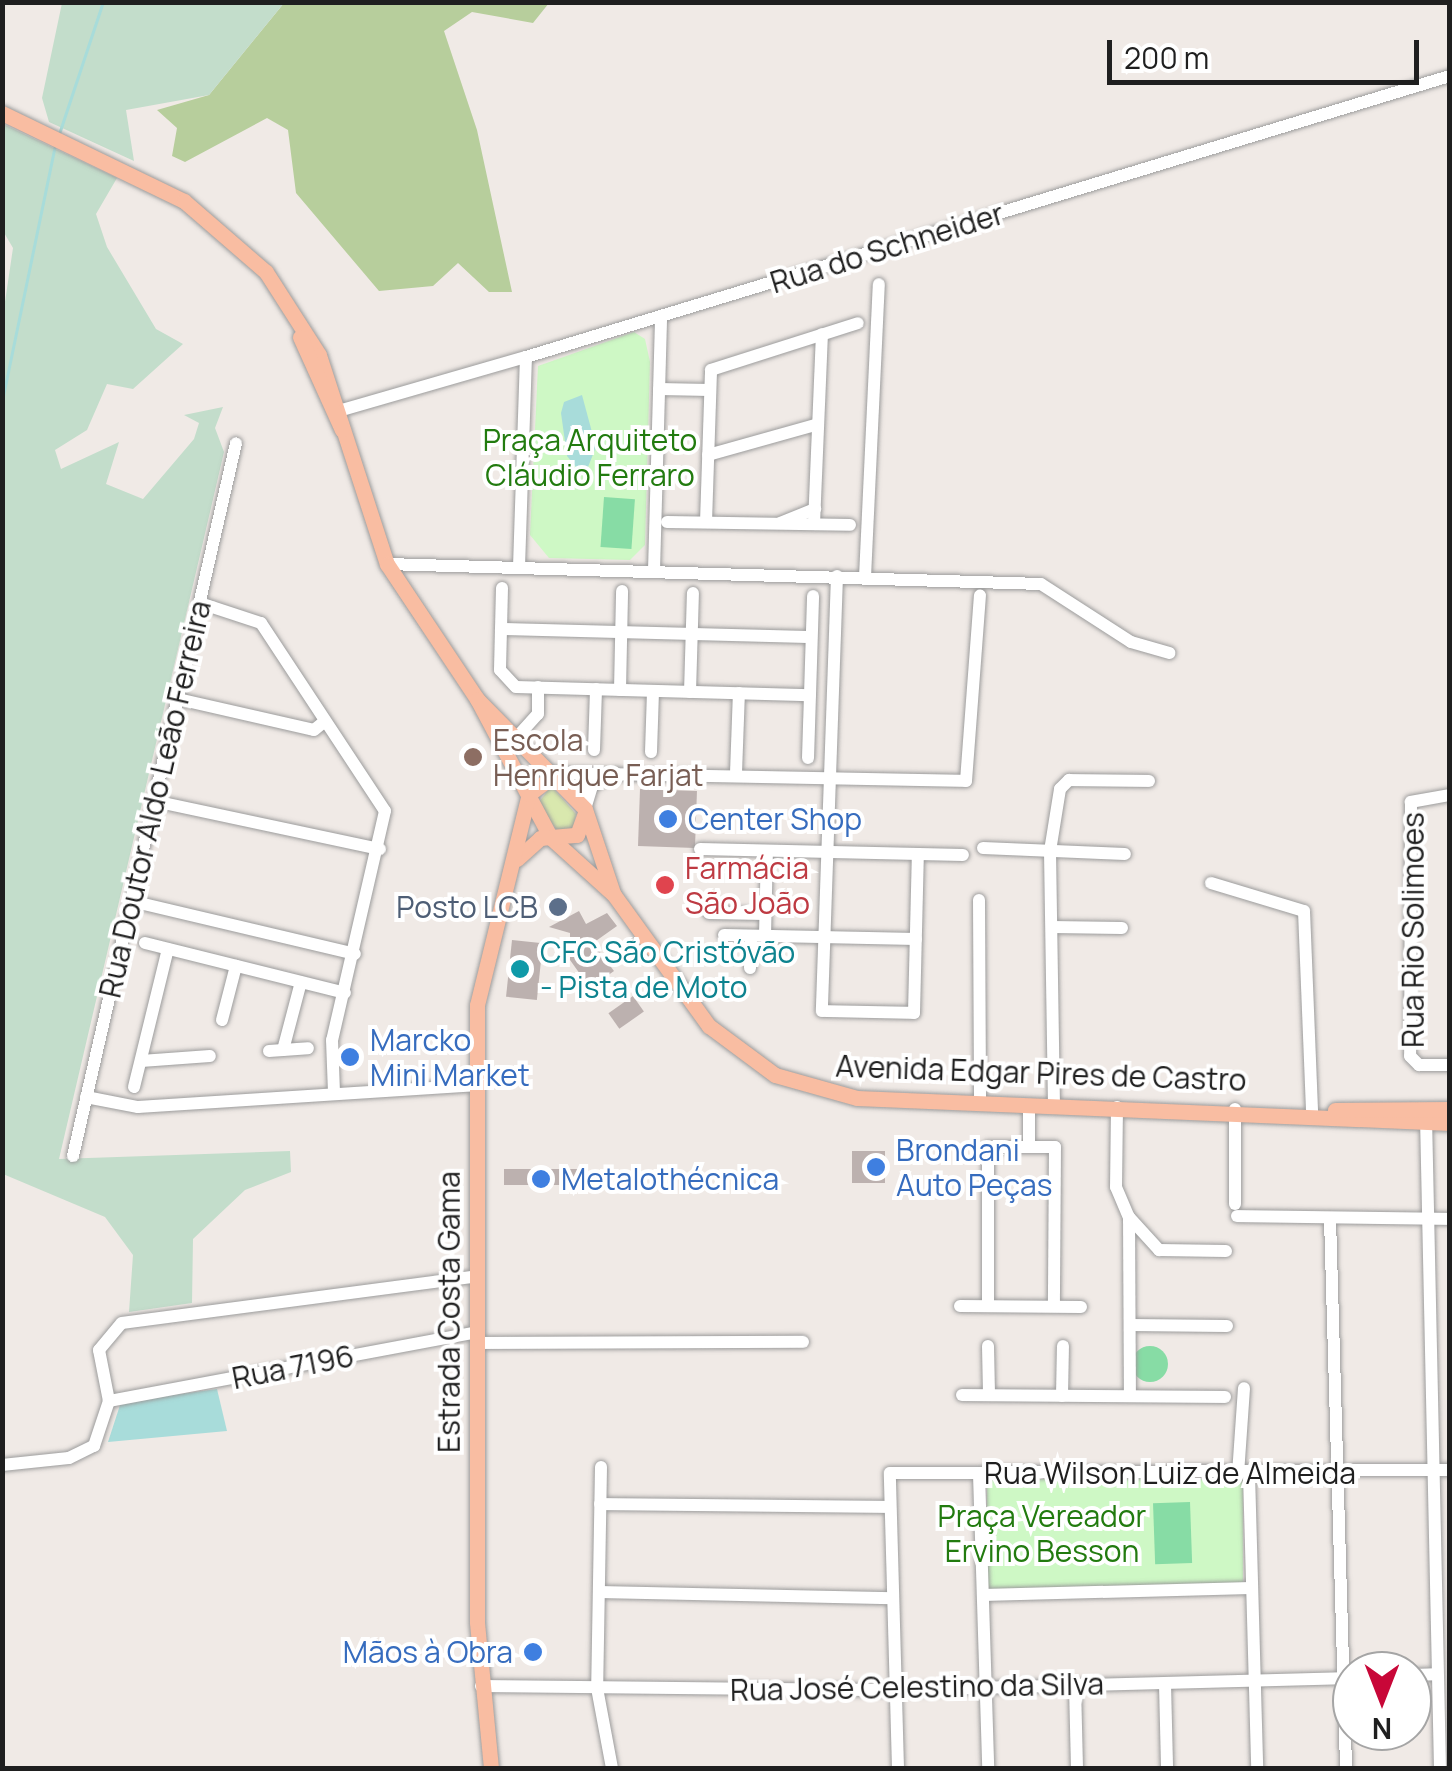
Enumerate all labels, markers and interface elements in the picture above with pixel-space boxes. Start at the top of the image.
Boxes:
scale bar [1112,20,1424,82]
text: 200 m [1124,37,1209,78]
street label: Rua do Schneider [766,195,1008,301]
park label: Praça Arquiteto Cláudio Ferraro [483,422,697,492]
street label: Rua Doutor Aldo Leão Ferreira [92,597,218,1001]
place label: Escola Henrique Farjat [493,722,704,792]
marker: Escola Henrique Farjat [462,746,484,768]
place label: Center Shop [688,801,862,837]
marker: Center Shop [657,808,679,830]
street label: Rua Rio Solimoes [1395,812,1431,1048]
place label: Farmácia São João [685,850,810,920]
marker: Farmácia São João [654,874,676,896]
place label: Posto LCB [396,889,538,925]
marker: Posto LCB [547,896,569,918]
place label: CFC São Cristóvão - Pista de Moto [540,934,795,1004]
marker: CFC São Cristóvão - Pista de Moto [509,958,531,980]
place label: Marcko Mini Market [370,1022,530,1092]
marker: Marcko Mini Market [339,1046,361,1068]
street label: Avenida Edgar Pires de Castro [835,1048,1247,1098]
place label: Brondani Auto Peças [896,1132,1052,1202]
marker: Brondani Auto Peças [865,1156,887,1178]
place label: Metalothécnica [561,1161,779,1197]
marker: Metalothécnica [530,1168,552,1190]
street label: Estrada Costa Gama [431,1171,467,1453]
street label: Rua 7196 [229,1338,357,1396]
street label: Rua Wilson Luiz de Almeida [984,1455,1356,1491]
park label: Praça Vereador Ervino Besson [938,1498,1146,1568]
place label: Mãos à Obra [343,1634,513,1670]
marker: Mãos à Obra [522,1641,544,1663]
north arrow [1332,1651,1432,1751]
street label: Rua José Celestino da Silva [730,1666,1104,1708]
text: N [1372,1710,1392,1748]

